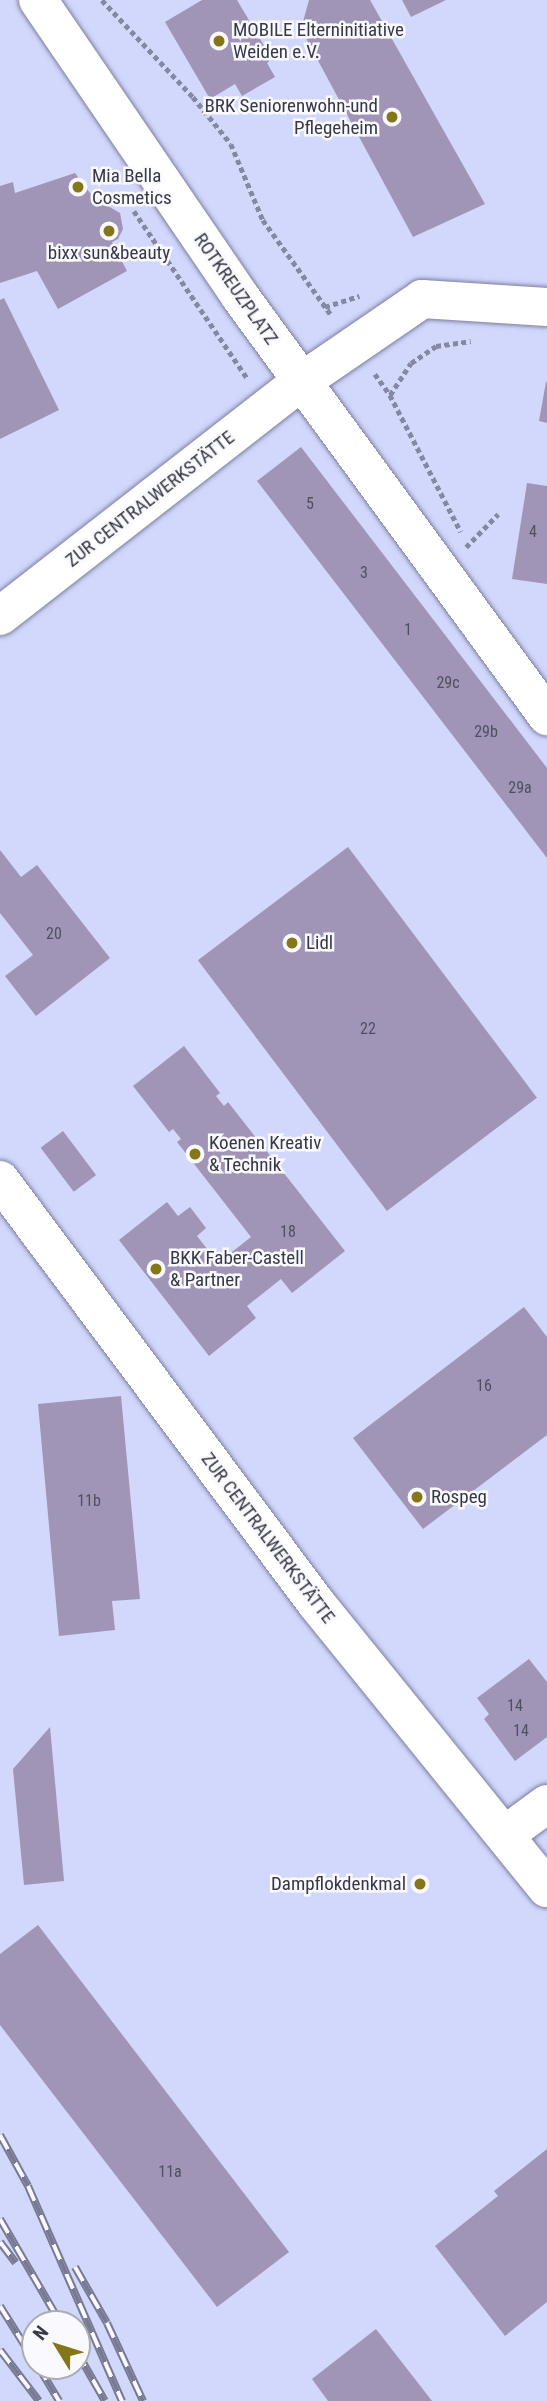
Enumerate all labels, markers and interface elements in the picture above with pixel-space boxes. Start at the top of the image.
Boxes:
place label: MOBILE Elterninitiative Weiden e.V. [233,19,404,63]
marker: MOBILE Elterninitiative Weiden e.V. [211,33,227,49]
place label: BRK Seniorenwohn-und Pflegeheim [204,95,378,139]
marker: BRK Seniorenwohn-und Pflegeheim [384,109,400,125]
place label: Mia Bella Cosmetics [92,165,172,209]
marker: Mia Bella Cosmetics [70,179,86,195]
marker: bixx sun&beauty [101,223,117,239]
street label: ROTKREUZPLATZ [189,229,283,349]
place label: bixx sun&beauty [48,242,170,264]
street label: ZUR CENTRALWERKSTÄTTE [61,426,239,572]
house number: 5 [306,494,314,514]
house number: 4 [529,522,537,542]
house number: 3 [360,563,368,583]
house number: 1 [404,620,412,640]
house number: 29c [436,673,460,693]
house number: 29b [474,722,498,742]
house number: 29a [508,778,532,798]
house number: 20 [46,924,62,944]
place label: Lidl [306,932,333,954]
marker: Lidl [284,935,300,951]
house number: 22 [360,1019,376,1039]
place label: Koenen Kreativ & Technik [209,1132,321,1176]
marker: Koenen Kreativ & Technik [187,1146,203,1162]
house number: 18 [280,1222,296,1242]
place label: BKK Faber-Castell & Partner [170,1247,304,1291]
marker: BKK Faber-Castell & Partner [148,1261,164,1277]
house number: 16 [476,1376,492,1396]
street label: ZUR CENTRALWERKSTÄTTE [196,1448,340,1628]
place label: Rospeg [431,1486,487,1508]
marker: Rospeg [409,1489,425,1505]
house number: 11b [77,1491,101,1511]
house number: 14 [507,1696,523,1716]
house number: 14 [513,1721,529,1741]
place label: Dampflokdenkmal [271,1873,406,1895]
marker: Dampflokdenkmal [412,1876,428,1892]
house number: 11a [158,2162,182,2182]
north arrow [21,2310,91,2380]
text: N [28,2321,53,2345]

